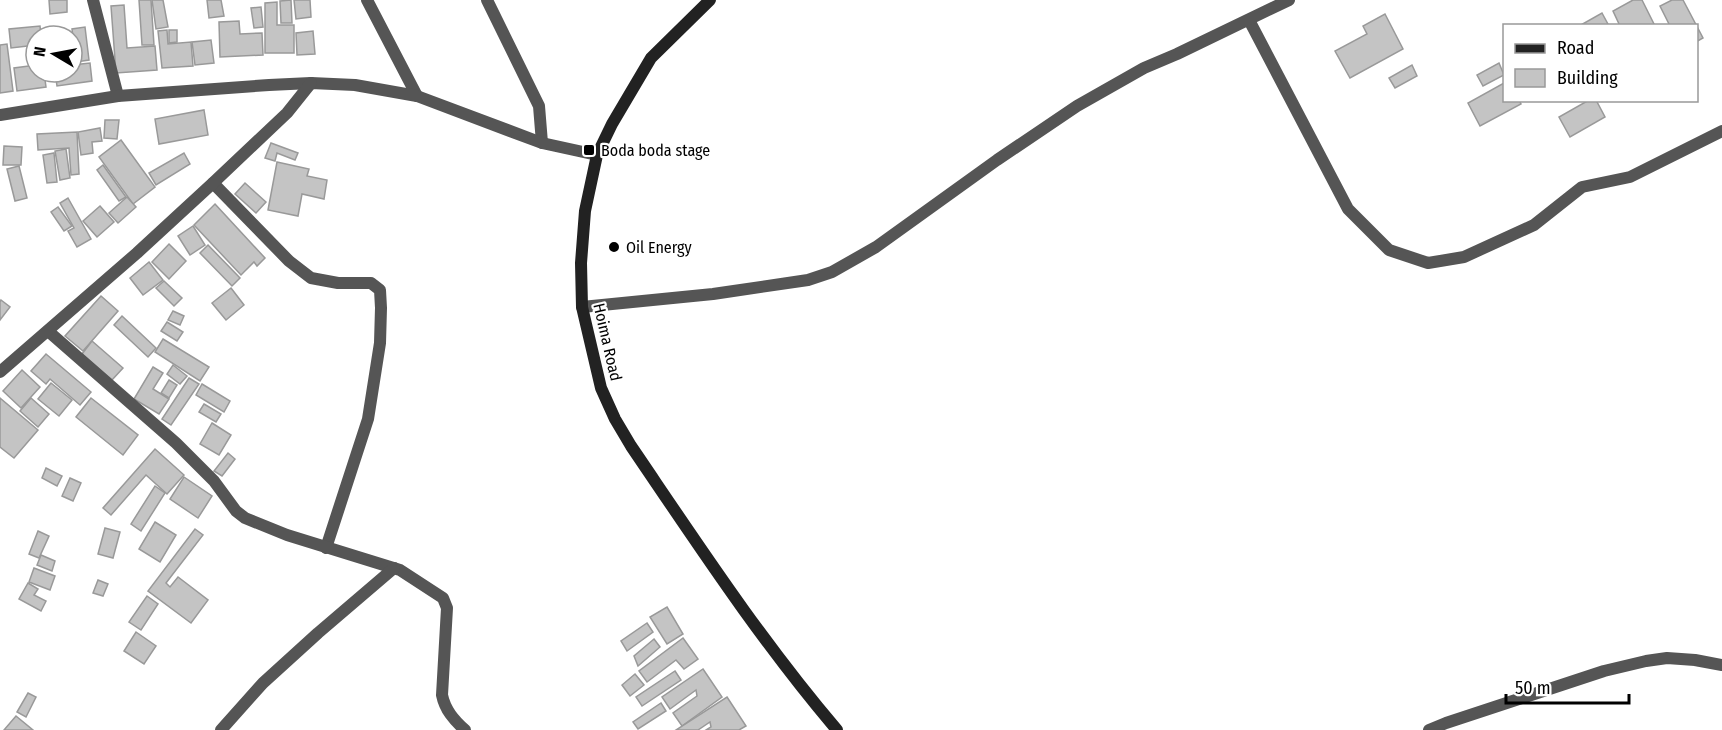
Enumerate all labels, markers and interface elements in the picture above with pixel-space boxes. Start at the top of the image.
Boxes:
north arrow [24,24,84,84]
legend [1503,24,1698,102]
text: Road [1557,37,1594,59]
text: N [30,45,50,58]
text: Building [1557,67,1618,89]
place label: Boda boda stage [601,141,710,160]
marker: Boda boda stage [582,143,596,157]
place label: Oil Energy [626,238,693,257]
marker: Oil Energy [607,240,621,254]
street label: Hoima Road [589,301,626,383]
scale bar [1506,667,1629,705]
text: 50 m [1515,677,1551,699]

